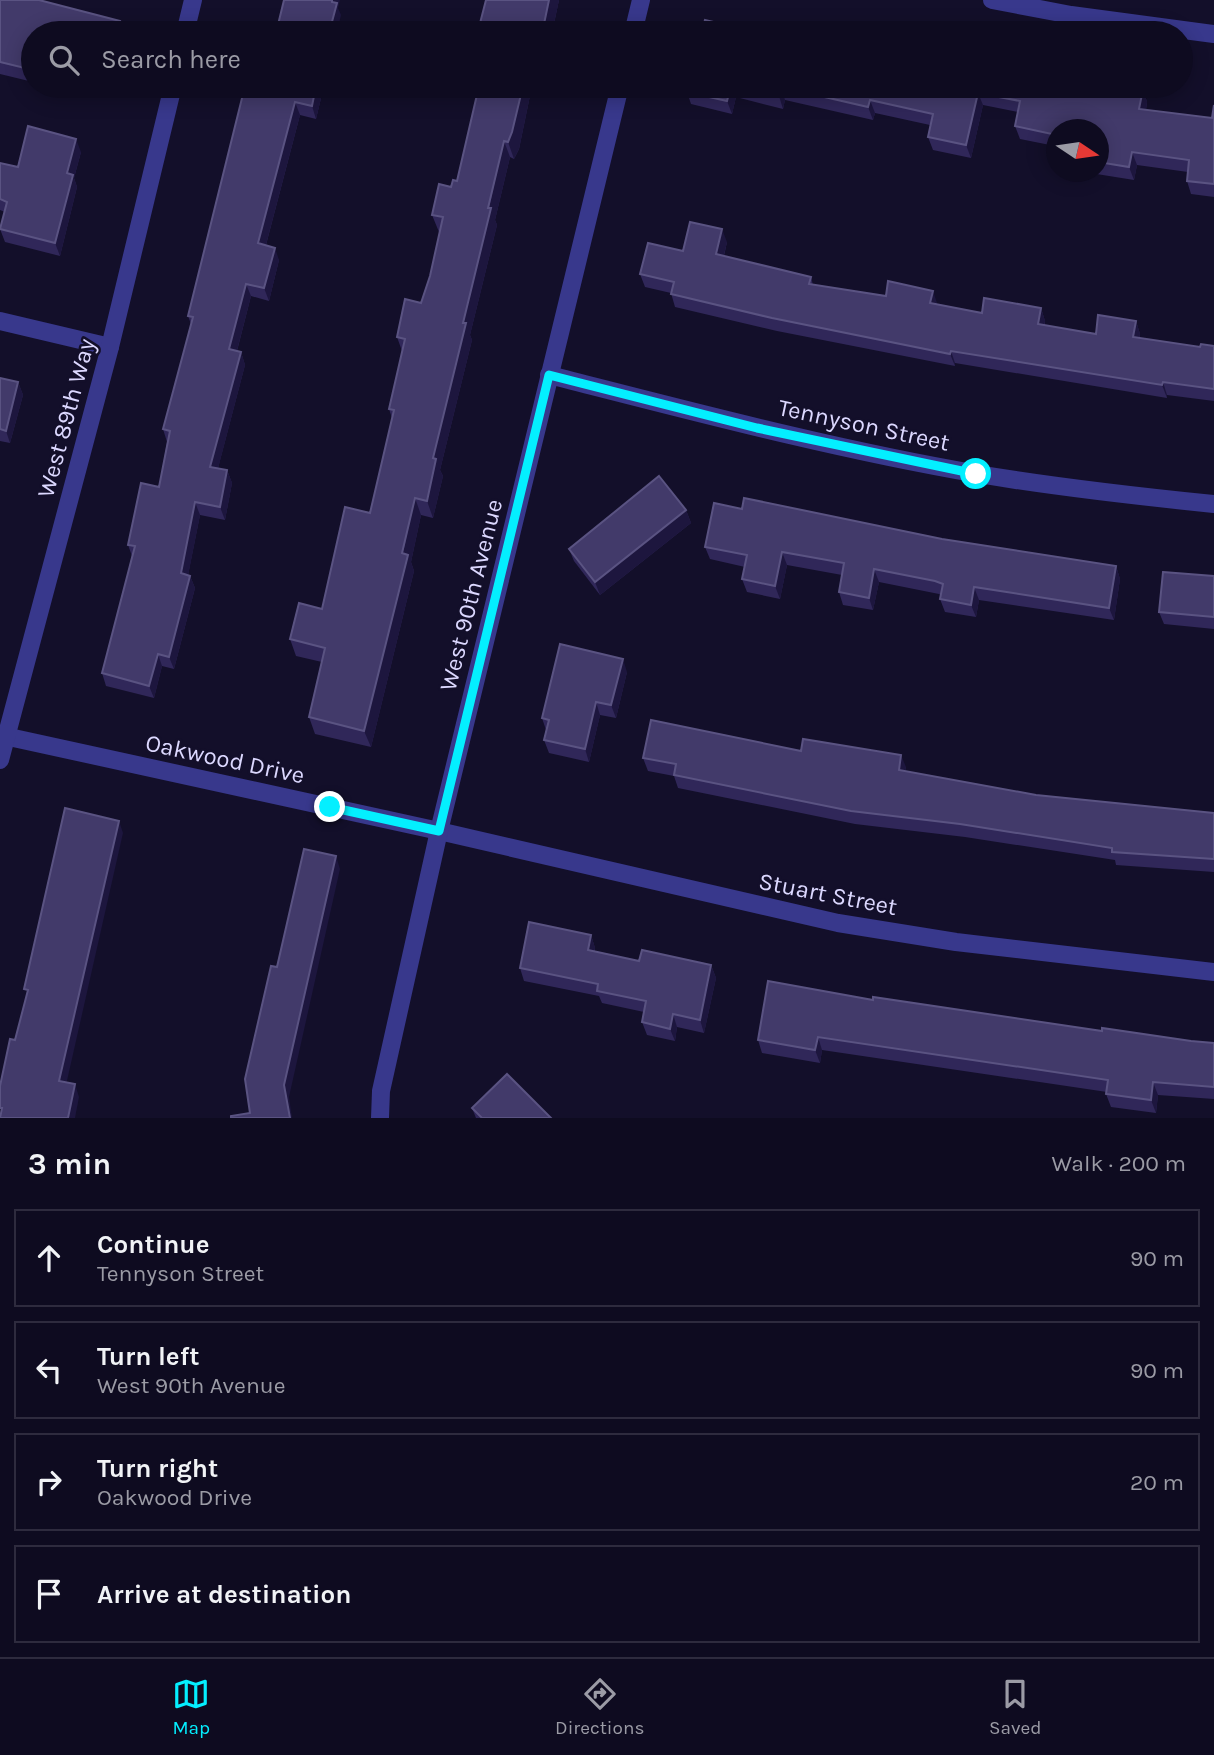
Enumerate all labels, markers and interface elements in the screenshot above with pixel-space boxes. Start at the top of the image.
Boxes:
search box [21,21,1193,98]
icon: search [45,41,83,79]
text: Search here [101,44,241,75]
north arrow [1046,119,1109,182]
street label: West 89th Way [31,336,101,500]
street label: Tennyson Street [776,393,952,457]
route start [960,458,991,489]
street label: West 90th Avenue [434,496,508,694]
street label: Oakwood Drive [143,728,307,790]
route end [314,791,345,822]
street label: Stuart Street [756,867,900,921]
text: 3 min [28,1146,111,1182]
text: Walk · 200 m [1051,1150,1186,1177]
text: Continue [97,1229,209,1260]
icon: ahead [30,1239,68,1277]
text: 90 m [1130,1245,1184,1272]
text: Tennyson Street [97,1260,264,1287]
text: Turn left [97,1341,199,1372]
icon: left [30,1351,68,1389]
text: 90 m [1130,1357,1184,1384]
text: West 90th Avenue [97,1372,286,1399]
text: Turn right [97,1453,218,1484]
icon: right [30,1463,68,1501]
text: 20 m [1130,1469,1184,1496]
text: Oakwood Drive [97,1484,252,1511]
icon: arrive [30,1575,68,1613]
text: Arrive at destination [97,1579,351,1610]
tab: Map [172,1675,210,1739]
tab: Directions [555,1675,644,1739]
tab: Saved [989,1675,1042,1739]

